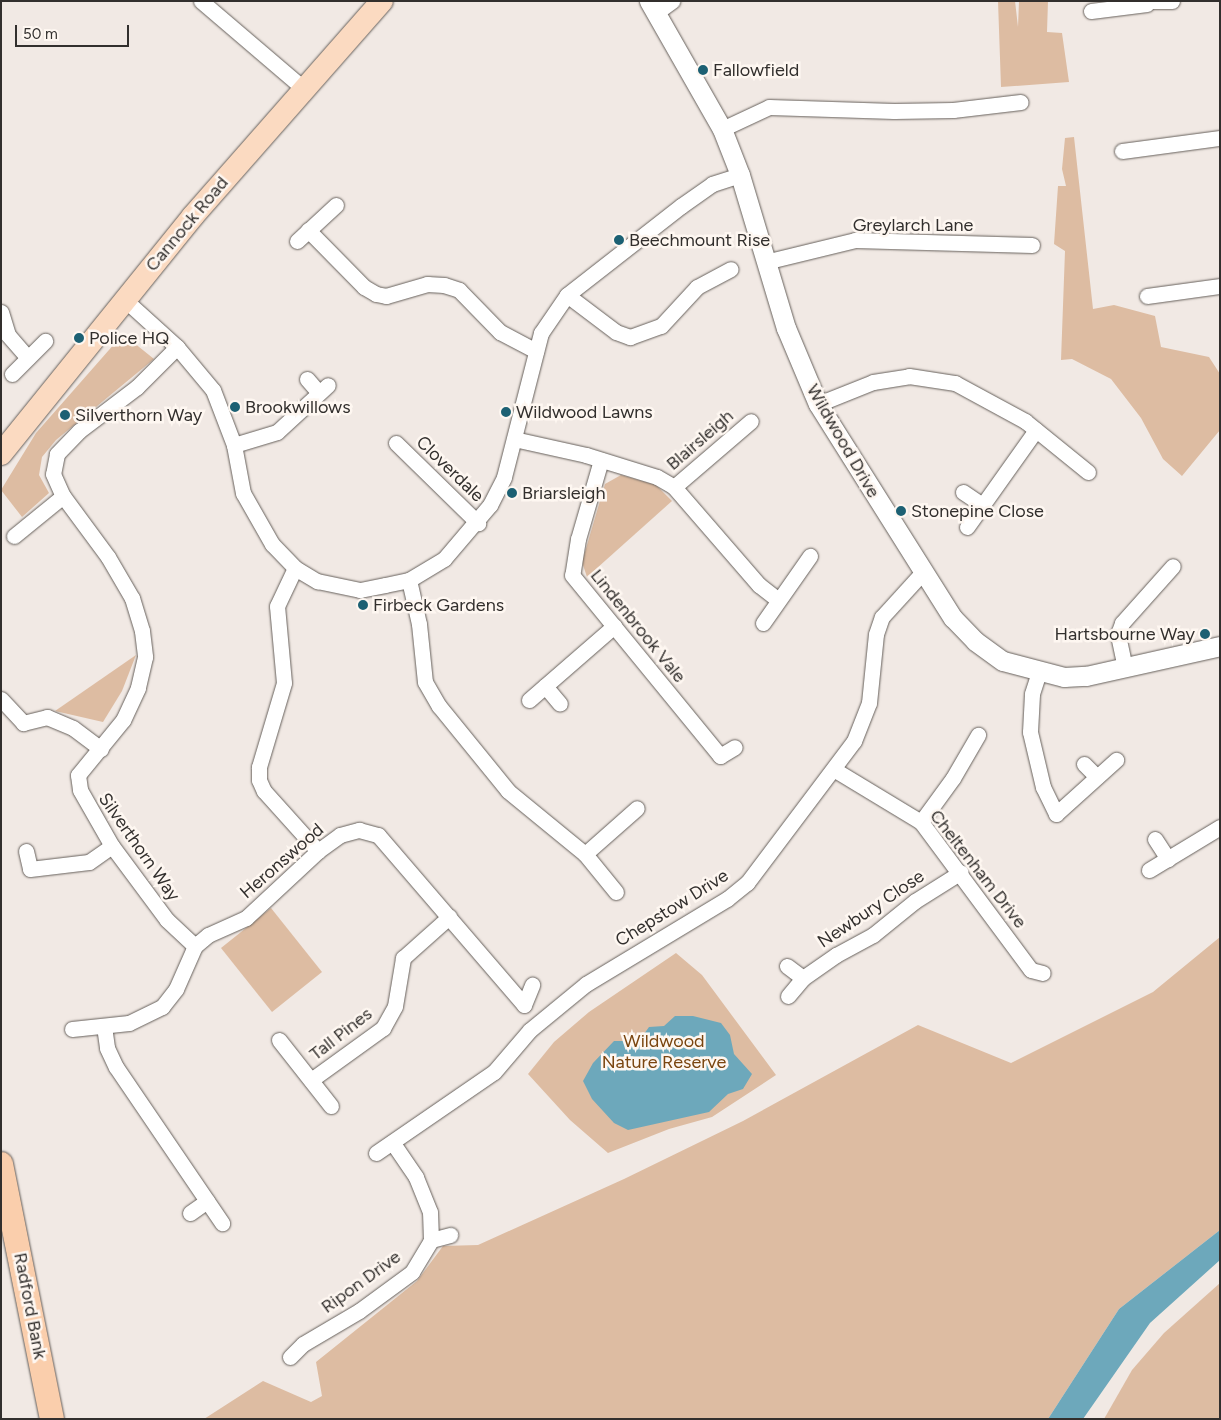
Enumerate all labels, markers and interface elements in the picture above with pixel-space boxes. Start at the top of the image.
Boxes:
scale bar [18,15,131,47]
text: 50 m [23,25,58,43]
place label: Fallowfield [713,59,799,81]
marker: Fallowfield [697,64,709,76]
street label: Cannock Road [141,172,233,276]
street label: Greylarch Lane [853,214,973,236]
place label: Beechmount Rise [629,229,770,251]
marker: Beechmount Rise [613,234,625,246]
place label: Police HQ [89,327,169,349]
marker: Police HQ [73,332,85,344]
street label: Wildwood Drive [802,380,884,502]
place label: Brookwillows [245,396,351,418]
marker: Brookwillows [229,401,241,413]
place label: Wildwood Lawns [516,401,653,423]
place label: Silverthorn Way [75,404,202,426]
street label: Blairsleigh [662,405,738,475]
marker: Wildwood Lawns [500,406,512,418]
marker: Silverthorn Way [59,409,71,421]
street label: Cloverdale [412,431,488,507]
place label: Briarsleigh [522,482,605,504]
marker: Briarsleigh [506,487,518,499]
place label: Stonepine Close [911,500,1044,522]
marker: Stonepine Close [895,505,907,517]
street label: Lindenbrook Vale [586,565,690,687]
place label: Firbeck Gardens [373,594,504,616]
marker: Firbeck Gardens [357,599,369,611]
place label: Hartsbourne Way [1055,623,1195,645]
marker: Hartsbourne Way [1199,628,1211,640]
street label: Silverthorn Way [94,789,184,905]
street label: Cheltenham Drive [925,806,1031,932]
street label: Heronswood [236,819,328,903]
street label: Chepstow Drive [612,865,732,951]
street label: Newbury Close [814,865,928,953]
street label: Tall Pines [305,1003,377,1065]
park label: Wildwood Nature Reserve [602,1031,726,1074]
street label: Ripon Drive [317,1246,405,1318]
street label: Radford Bank [9,1251,51,1361]

